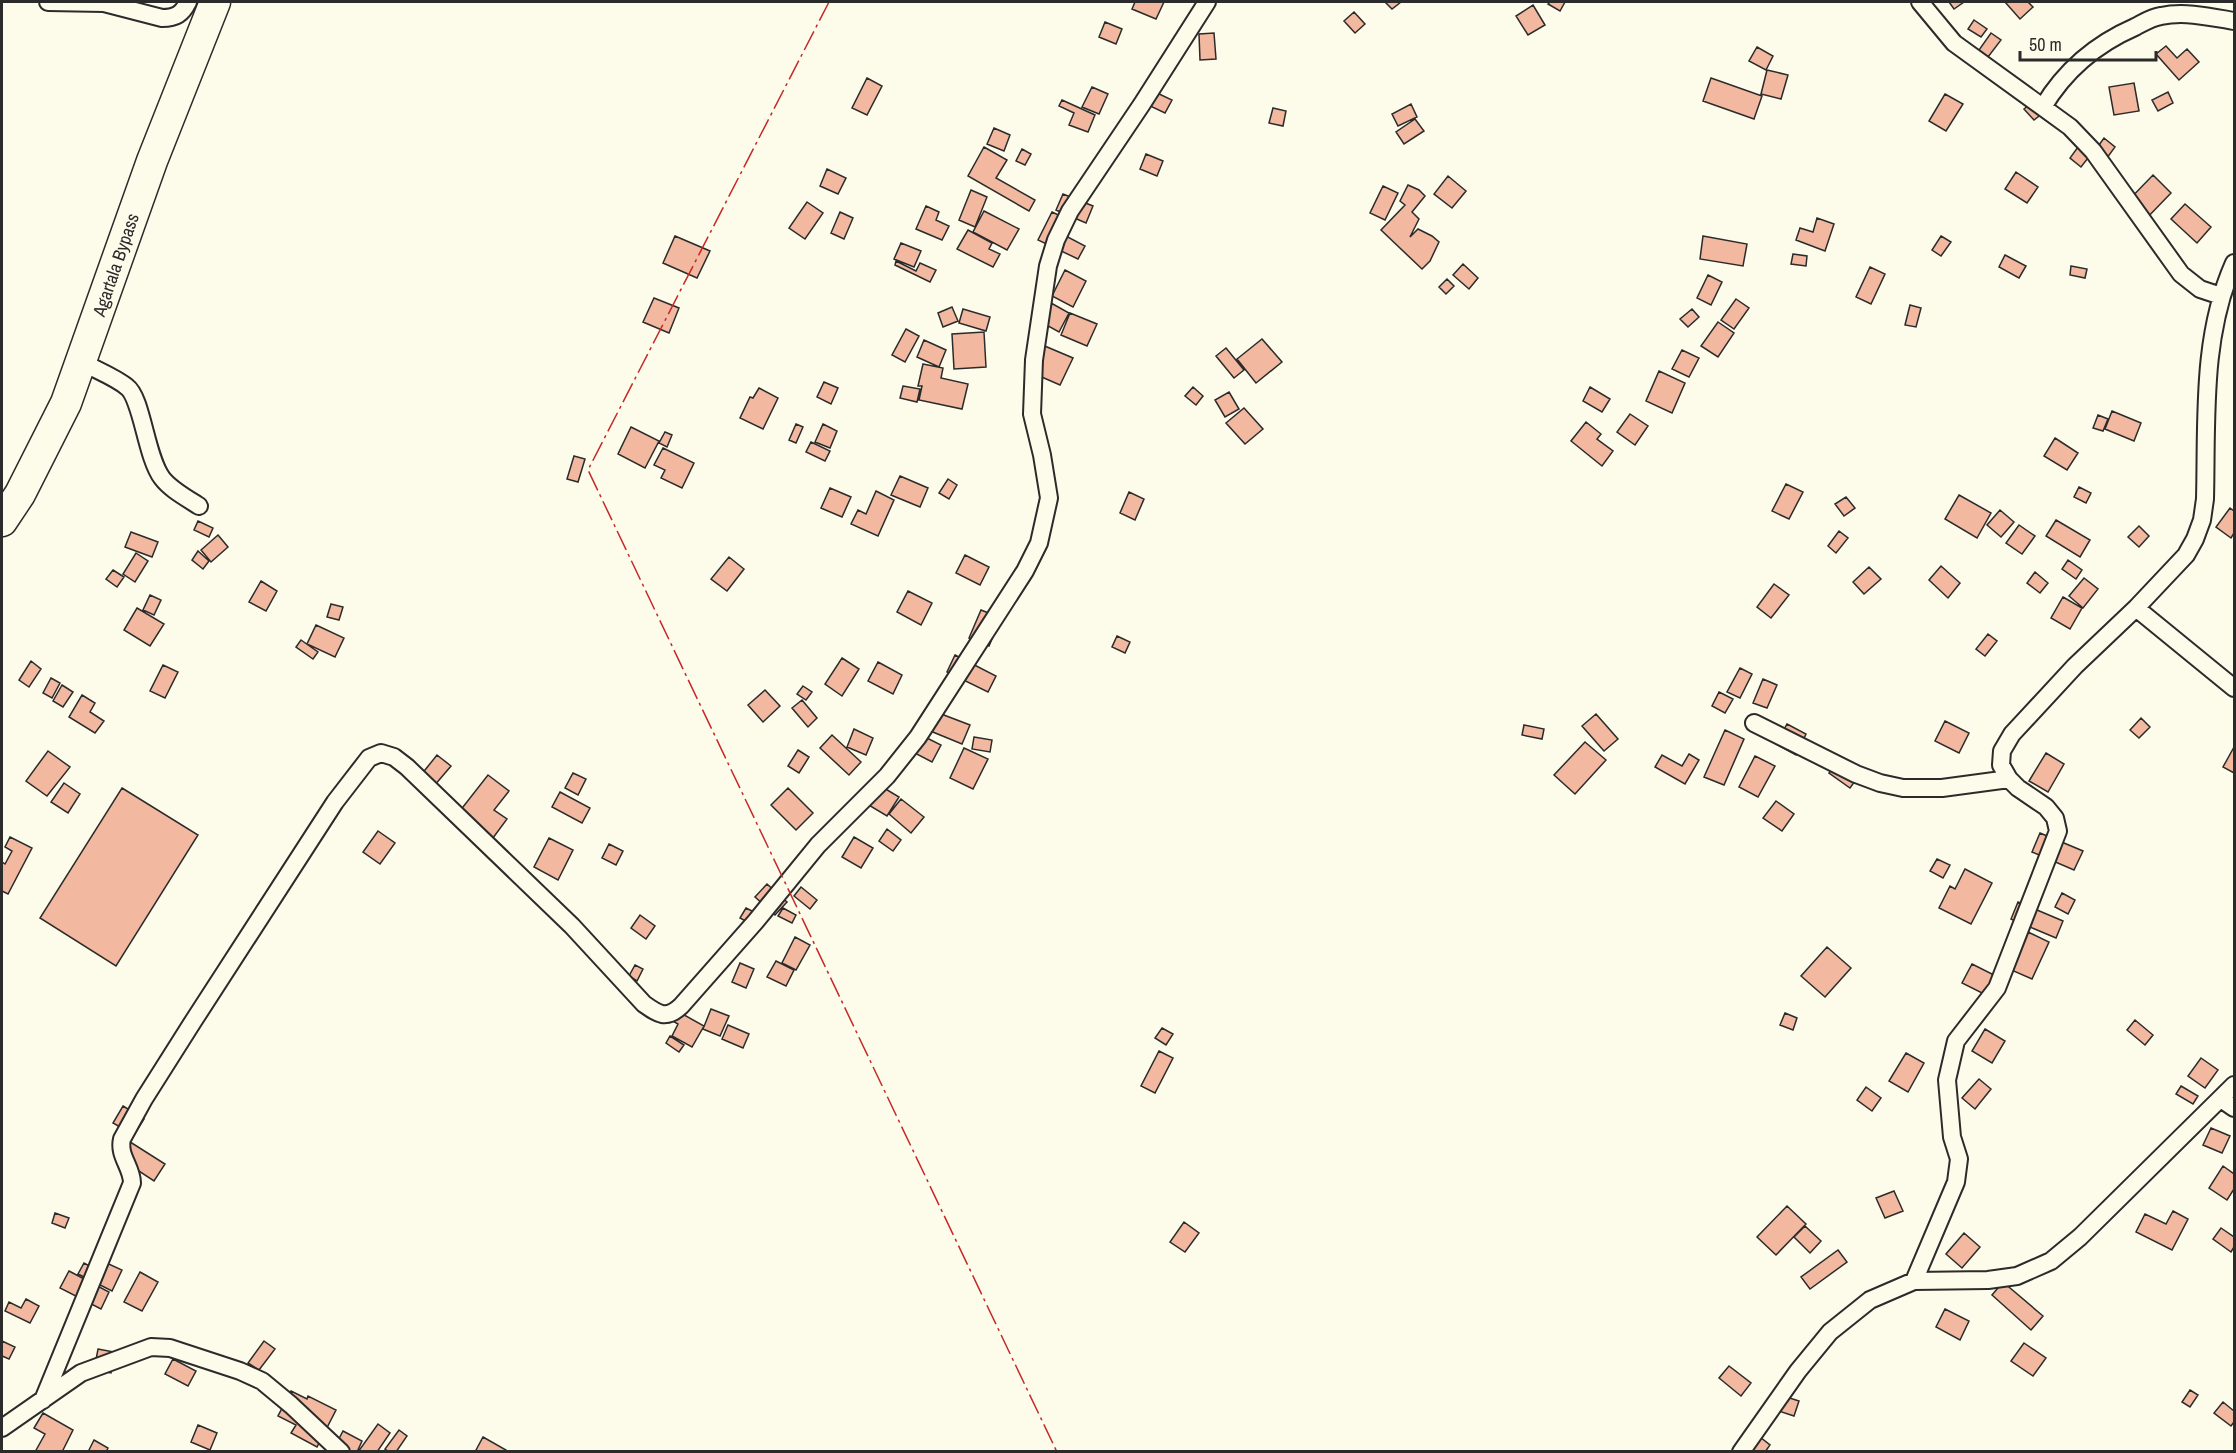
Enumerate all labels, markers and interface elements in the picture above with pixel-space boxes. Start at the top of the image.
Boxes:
scale bar [2020,24,2156,62]
text: 50 m [2029,32,2062,57]
street label: Agartala Bypass [86,210,145,321]

